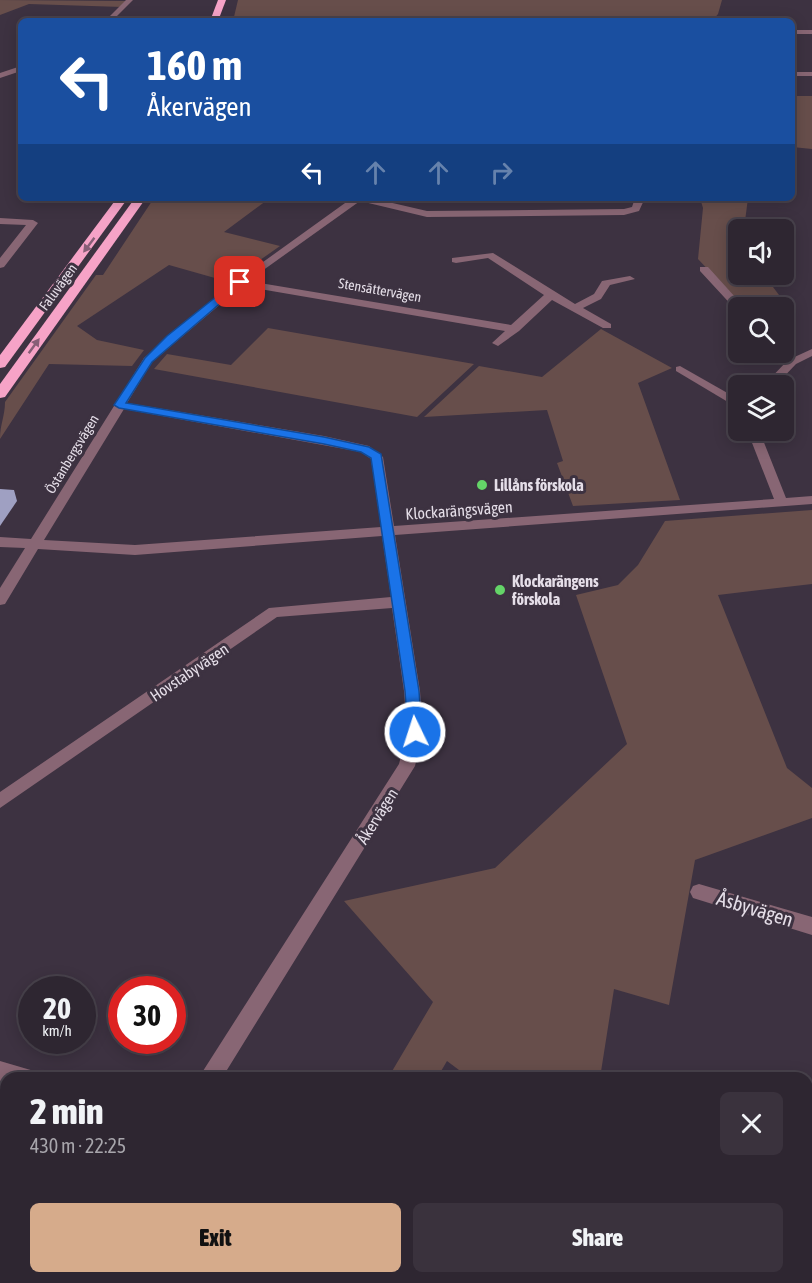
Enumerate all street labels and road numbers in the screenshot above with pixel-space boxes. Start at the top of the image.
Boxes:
street label: Faluvägen [36,261,80,313]
street label: Stensättervägen [337,275,423,305]
street label: Östanbergsvägen [42,412,102,496]
street label: Klockarängsvägen [405,497,513,524]
street label: Hovstabyvägen [146,639,232,706]
street label: Åkervägen [352,784,402,848]
street label: Åsbyvägen [714,886,796,931]

